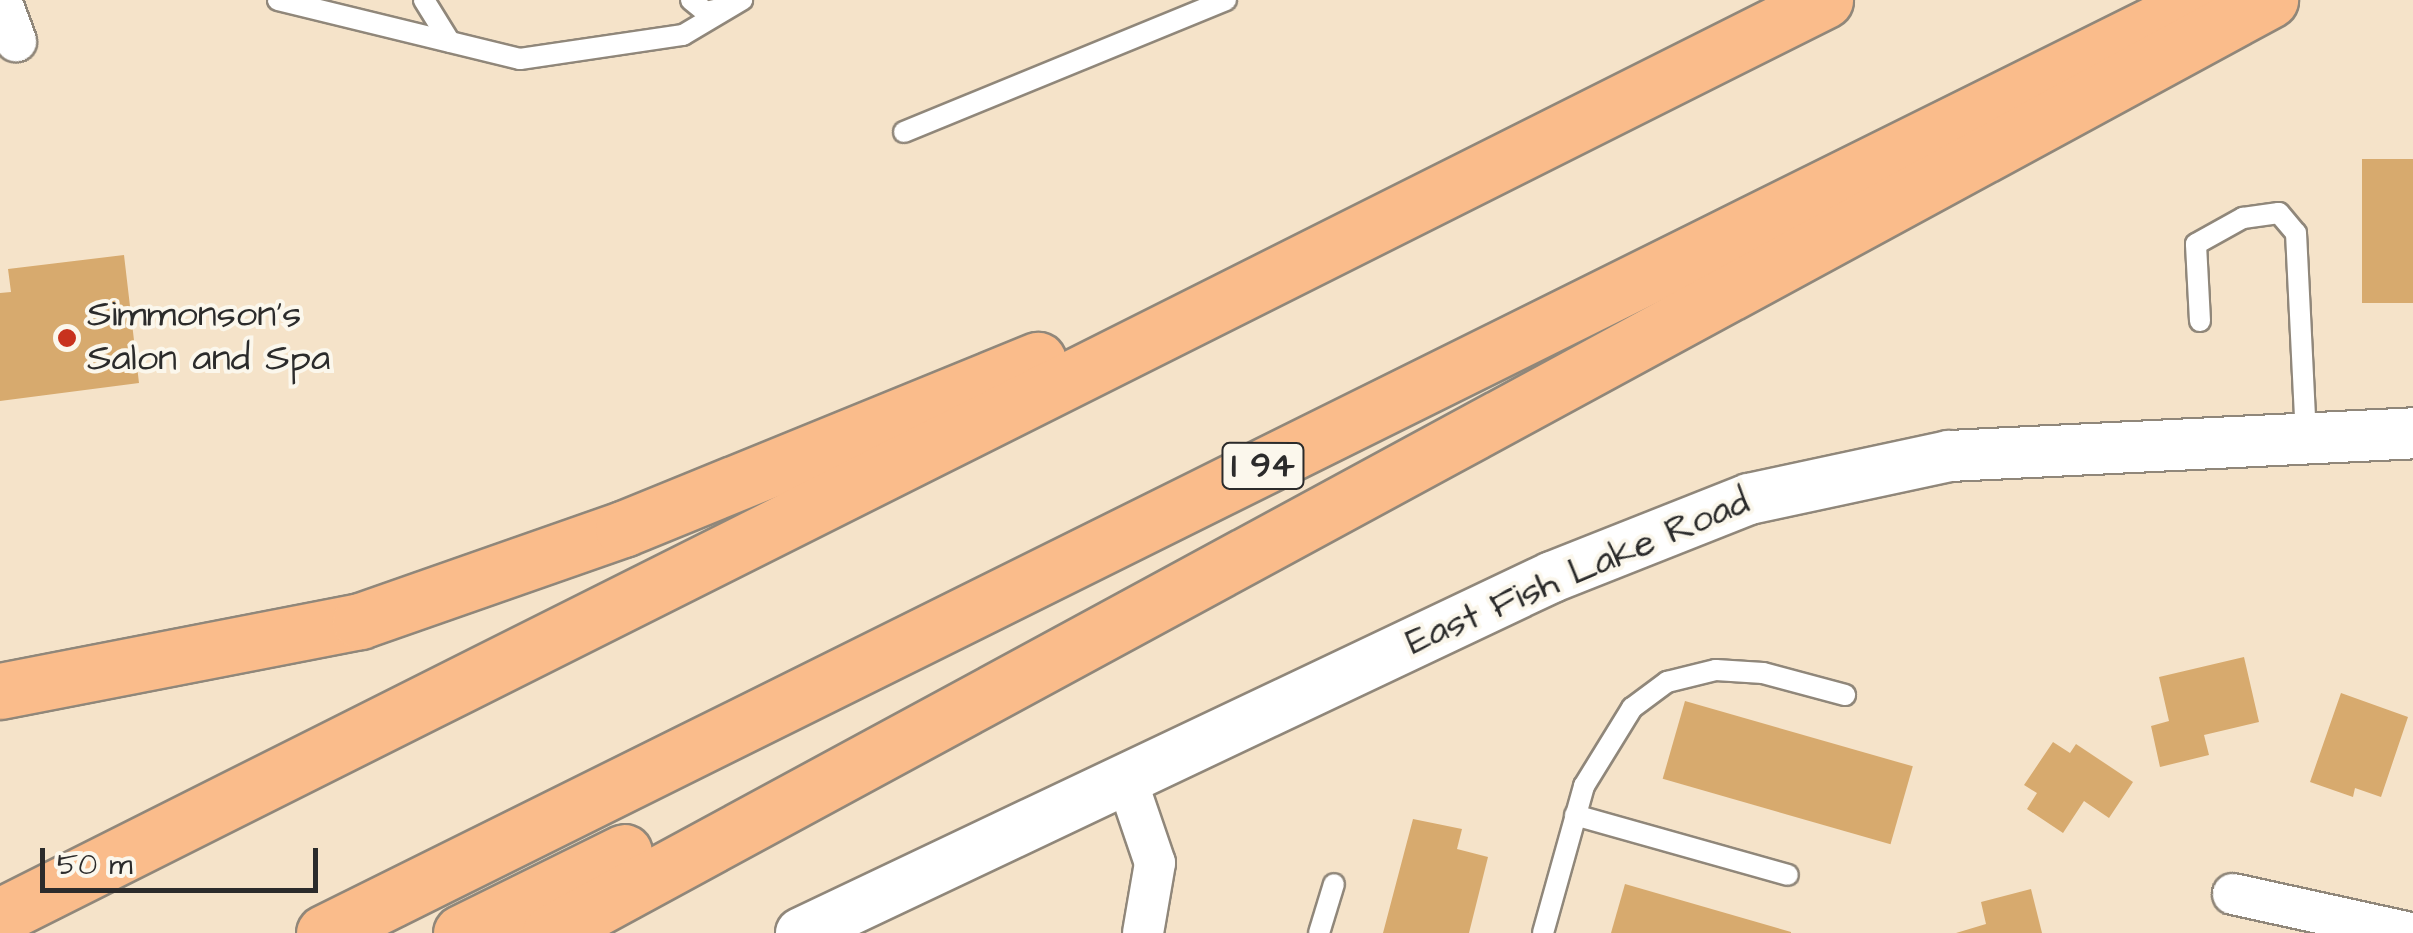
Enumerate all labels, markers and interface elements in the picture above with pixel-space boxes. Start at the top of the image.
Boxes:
place label: Simmonson's Salon and Spa [87,293,330,382]
marker: Simmonson's Salon and Spa [56,327,78,349]
road number: I 94 [1220,436,1306,496]
street label: East Fish Lake Road [1399,480,1757,666]
scale bar [45,828,322,890]
text: 50 m [57,844,133,886]

